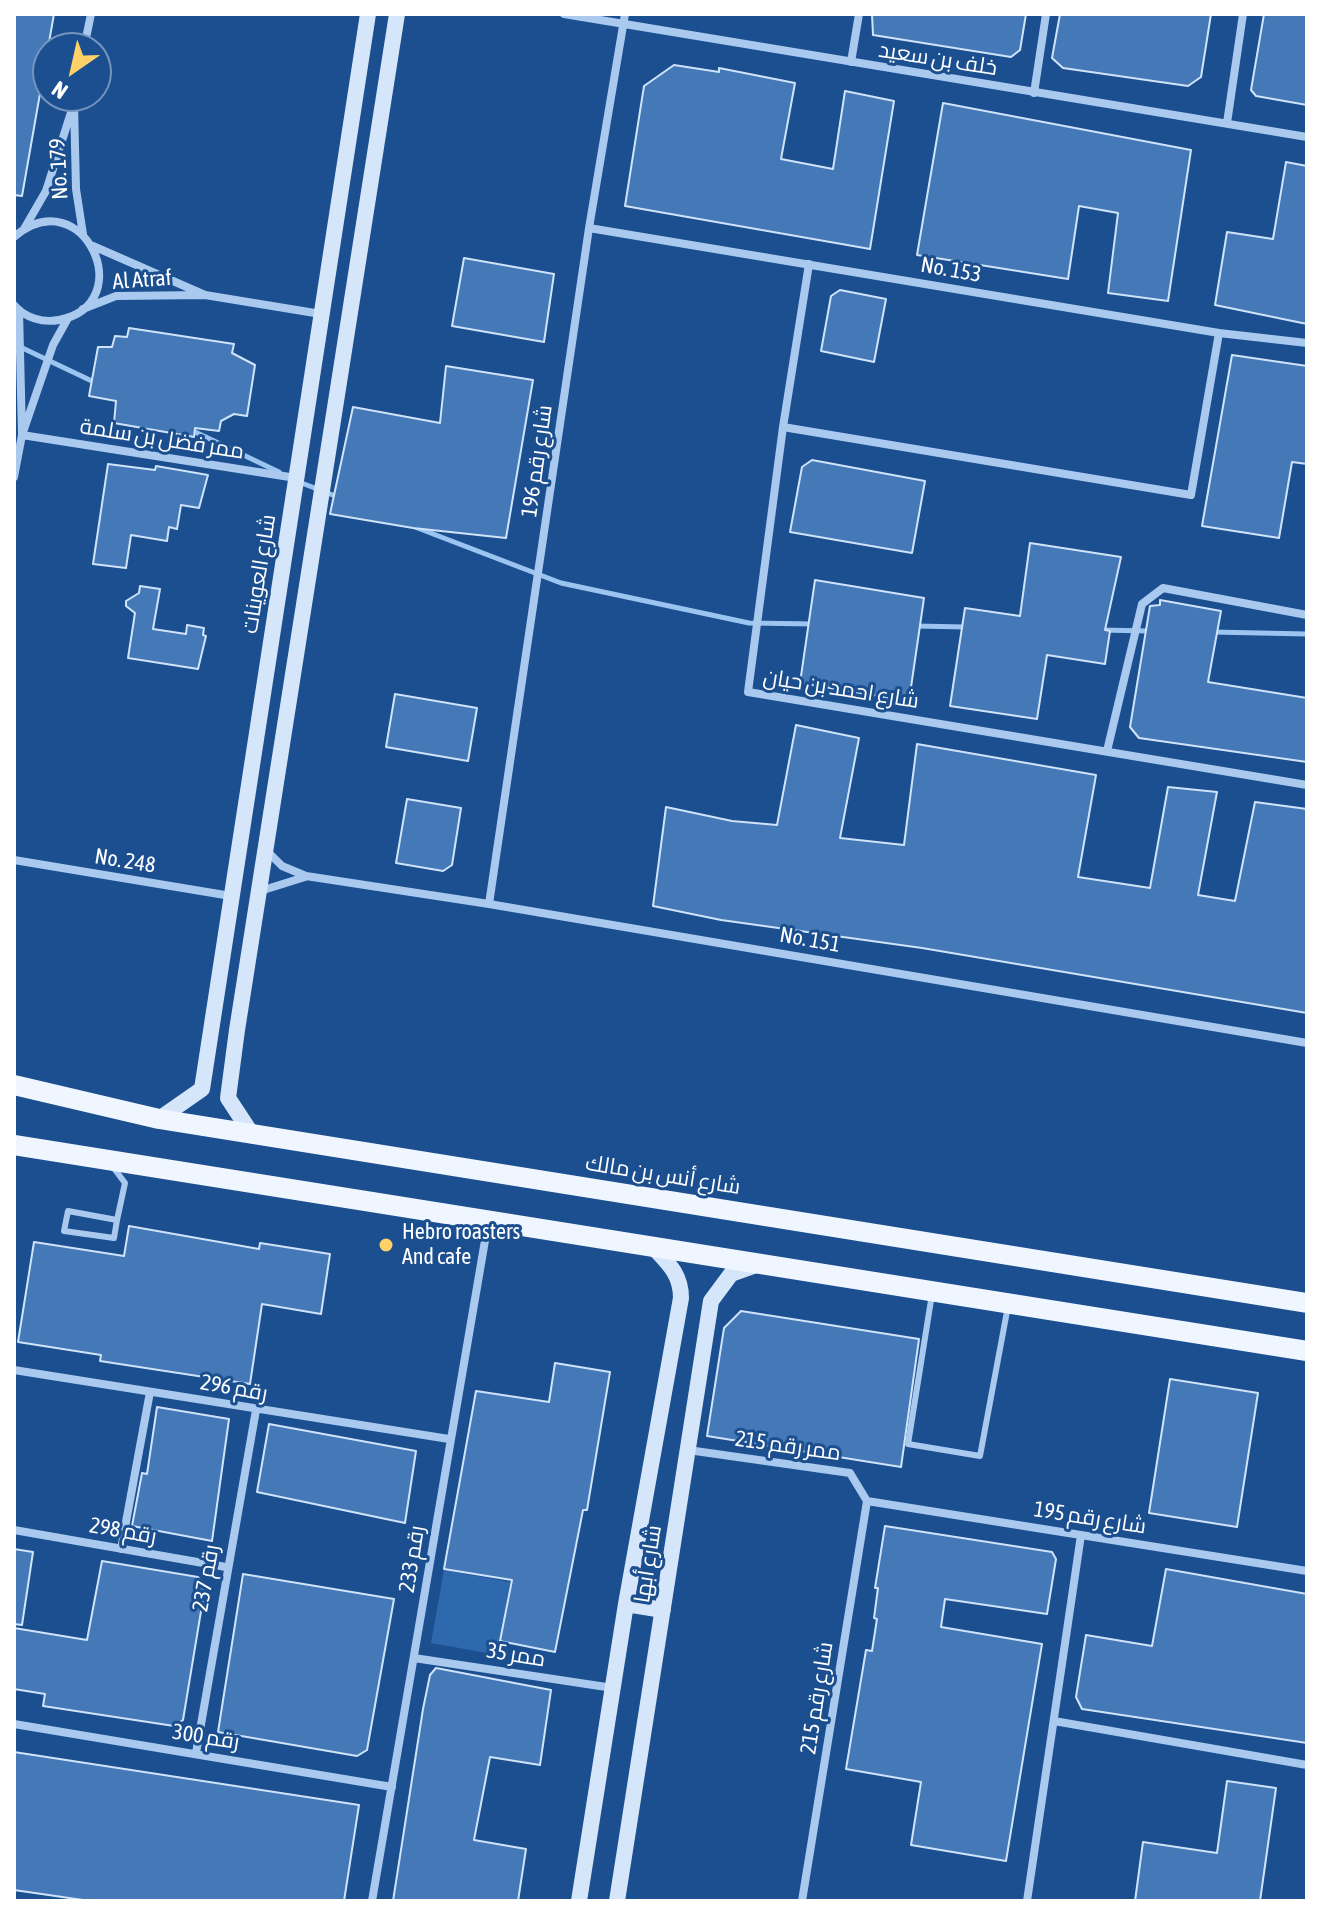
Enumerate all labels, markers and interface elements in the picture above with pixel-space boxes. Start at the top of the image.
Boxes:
north arrow [32,32,112,112]
street label: خلف بن سعيد [877,37,999,81]
text: N [47,76,72,105]
street label: No. 179 [44,138,74,200]
street label: No. 153 [919,252,983,288]
street label: Al Atraf [112,265,172,295]
street label: شارع رقم 196 [516,403,558,519]
street label: ممر فضل بن سلمة [78,413,246,465]
street label: شارع العوينات [237,512,281,636]
street label: شارع احمد بن حيان [761,664,921,714]
street label: No. 248 [93,843,157,879]
street label: No. 151 [778,922,842,958]
street label: شارع أنس بن مالك [584,1150,742,1200]
place label: Hebro roasters And cafe [402,1219,520,1270]
marker: Hebro roasters And cafe [377,1236,395,1254]
street label: رقم 296 [198,1369,270,1407]
street label: ممر رقم 215 [734,1426,842,1466]
street label: شارع رقم 195 [1032,1496,1148,1540]
street label: رقم 298 [87,1512,159,1550]
street label: شارع أبها [629,1523,667,1605]
street label: رقم 233 [394,1524,430,1594]
street label: رقم 237 [187,1542,225,1614]
street label: ممر 35 [485,1637,547,1673]
street label: شارع رقم 215 [795,1640,839,1756]
street label: رقم 300 [171,1719,241,1755]

